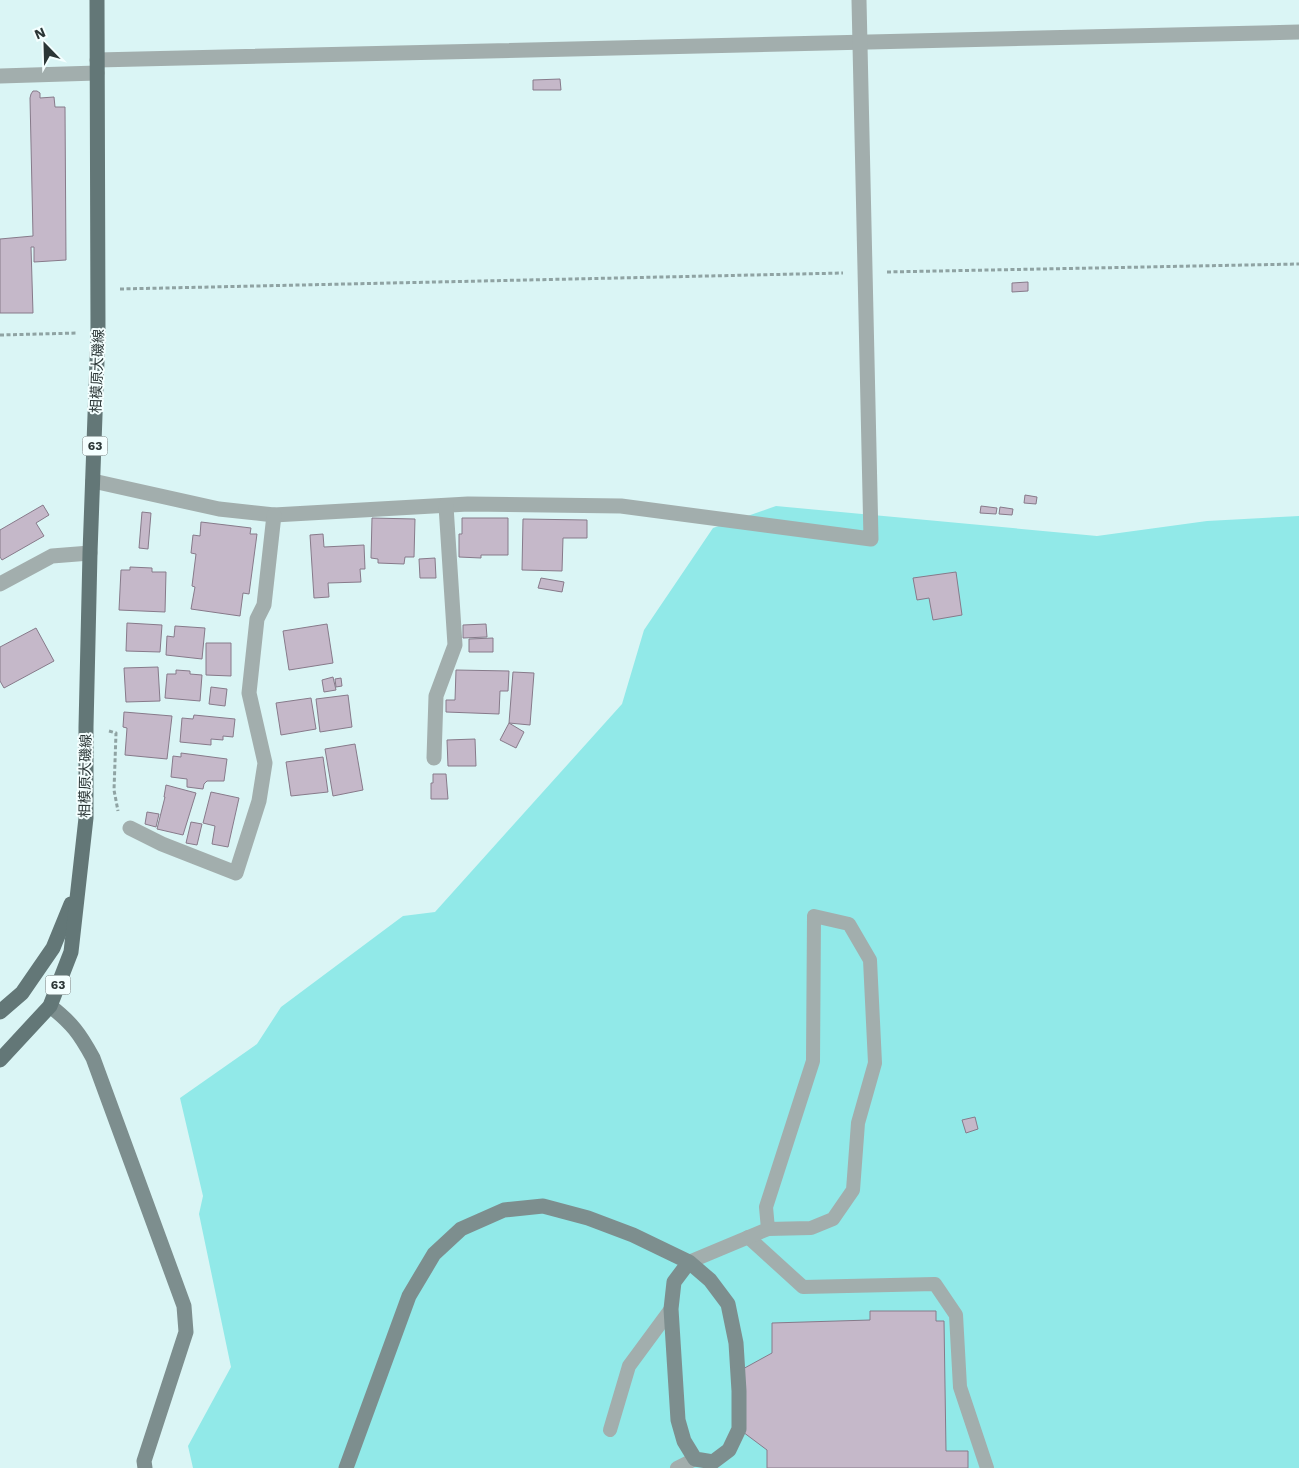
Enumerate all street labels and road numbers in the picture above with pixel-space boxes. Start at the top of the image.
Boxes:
street label: 相模原大磯線 [88,329,106,413]
road number: 63 [82,436,108,456]
street label: 相模原大磯線 [76,734,94,818]
road number: 63 [46,976,70,994]

